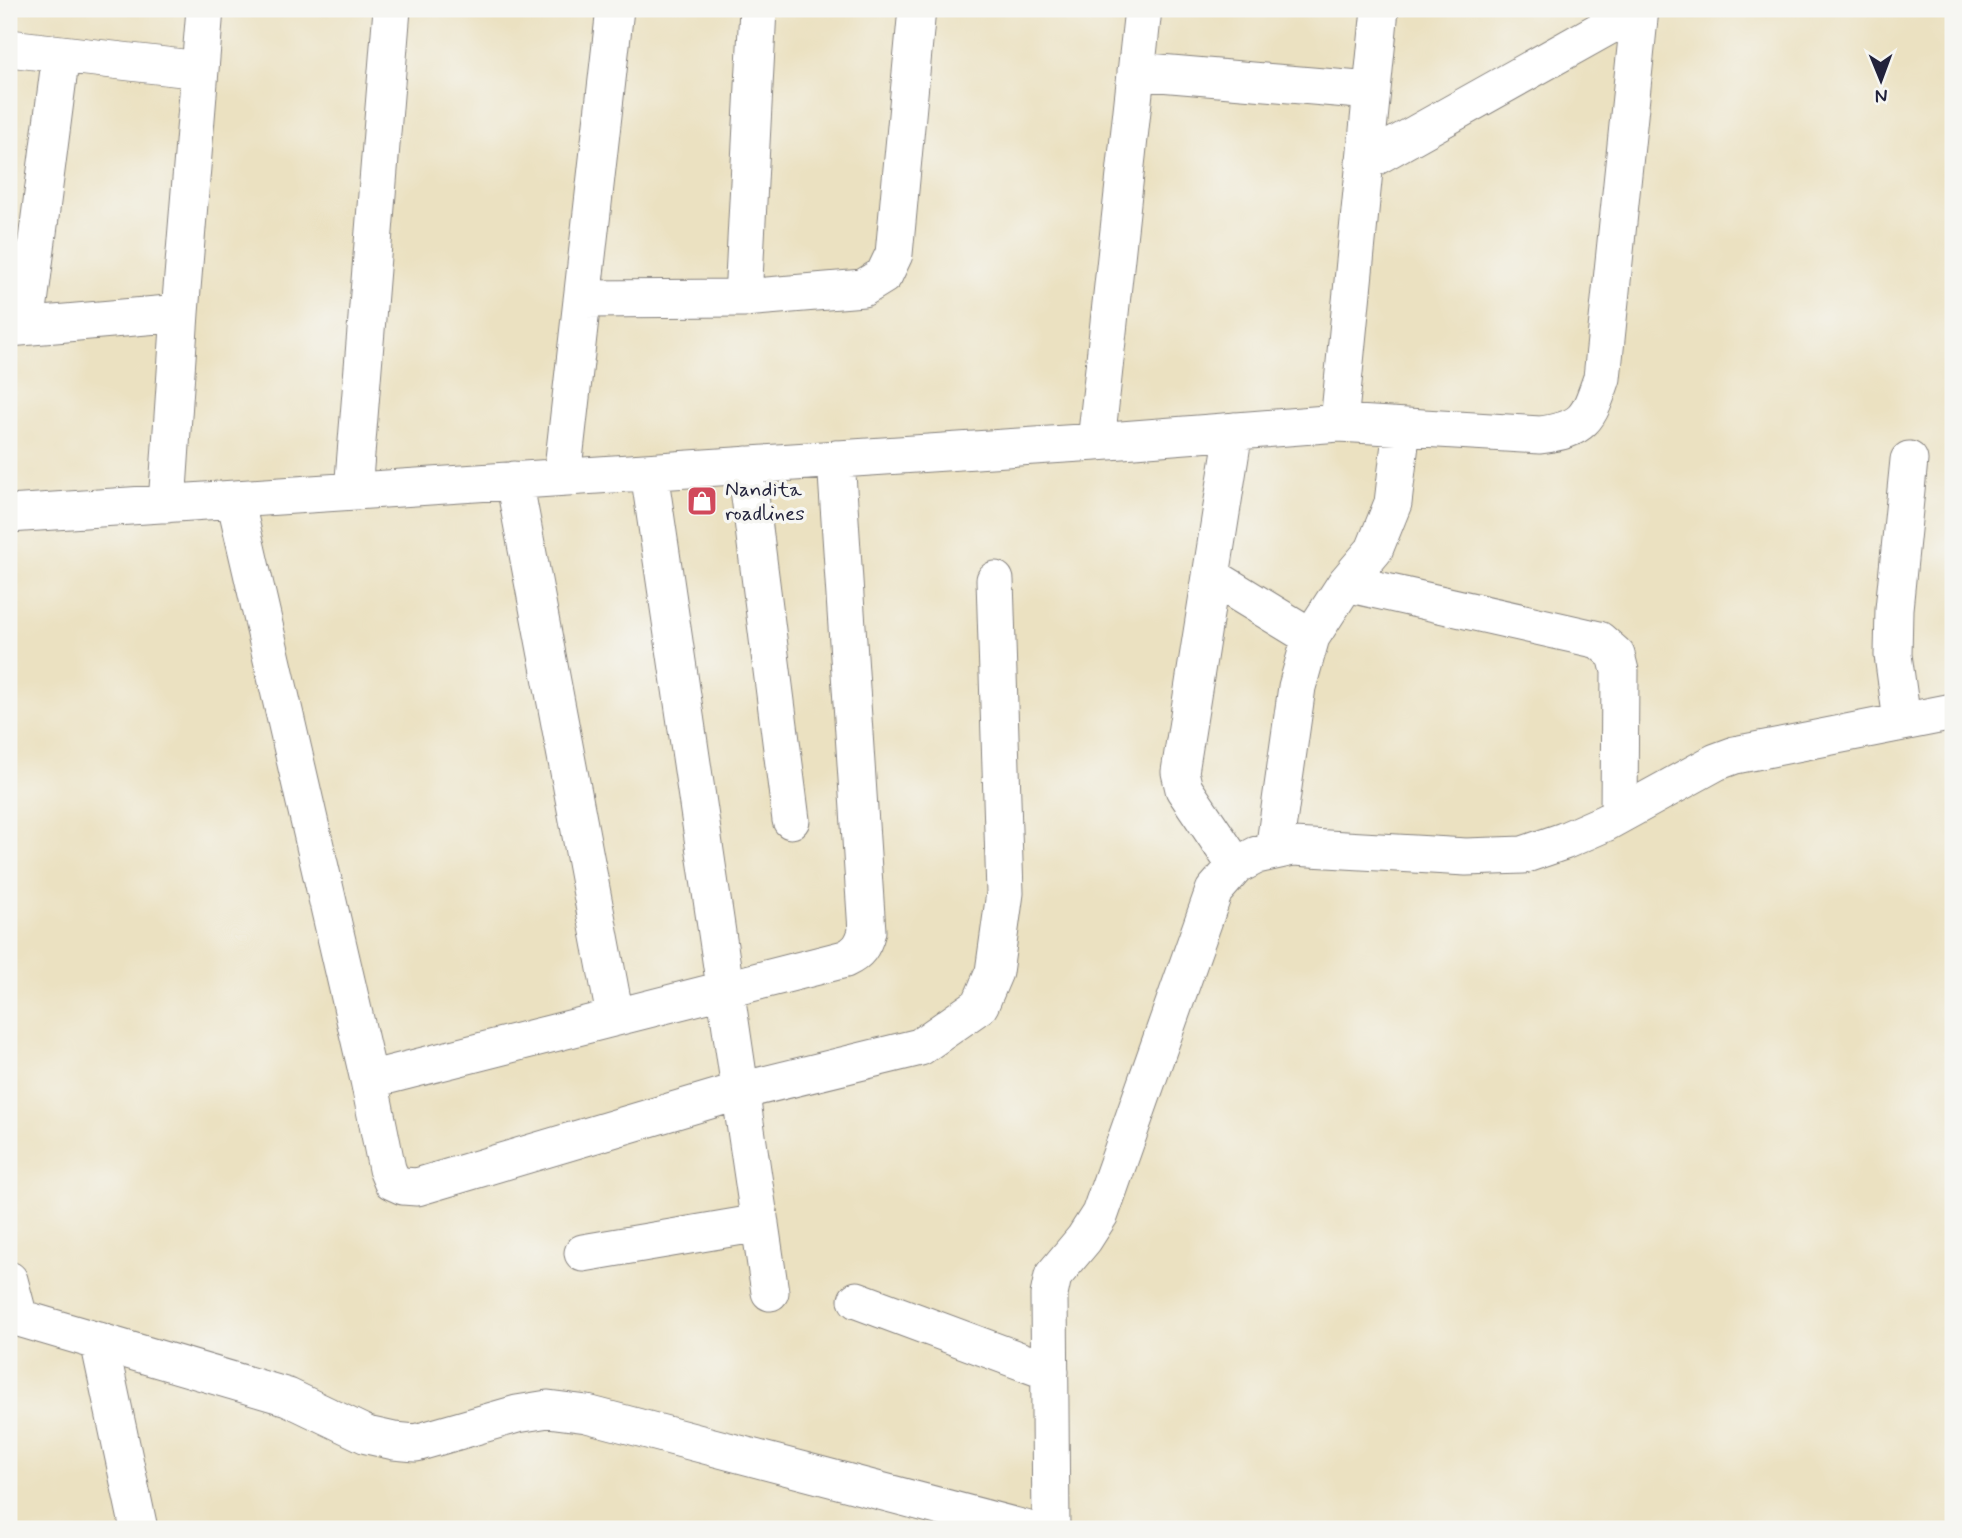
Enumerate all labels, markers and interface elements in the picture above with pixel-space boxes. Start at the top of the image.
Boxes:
north arrow [1846,46,1916,116]
text: N [1875,83,1888,108]
place label: Nandita roadlines [725,476,805,528]
shop icon: Nandita roadlines [685,484,719,518]

